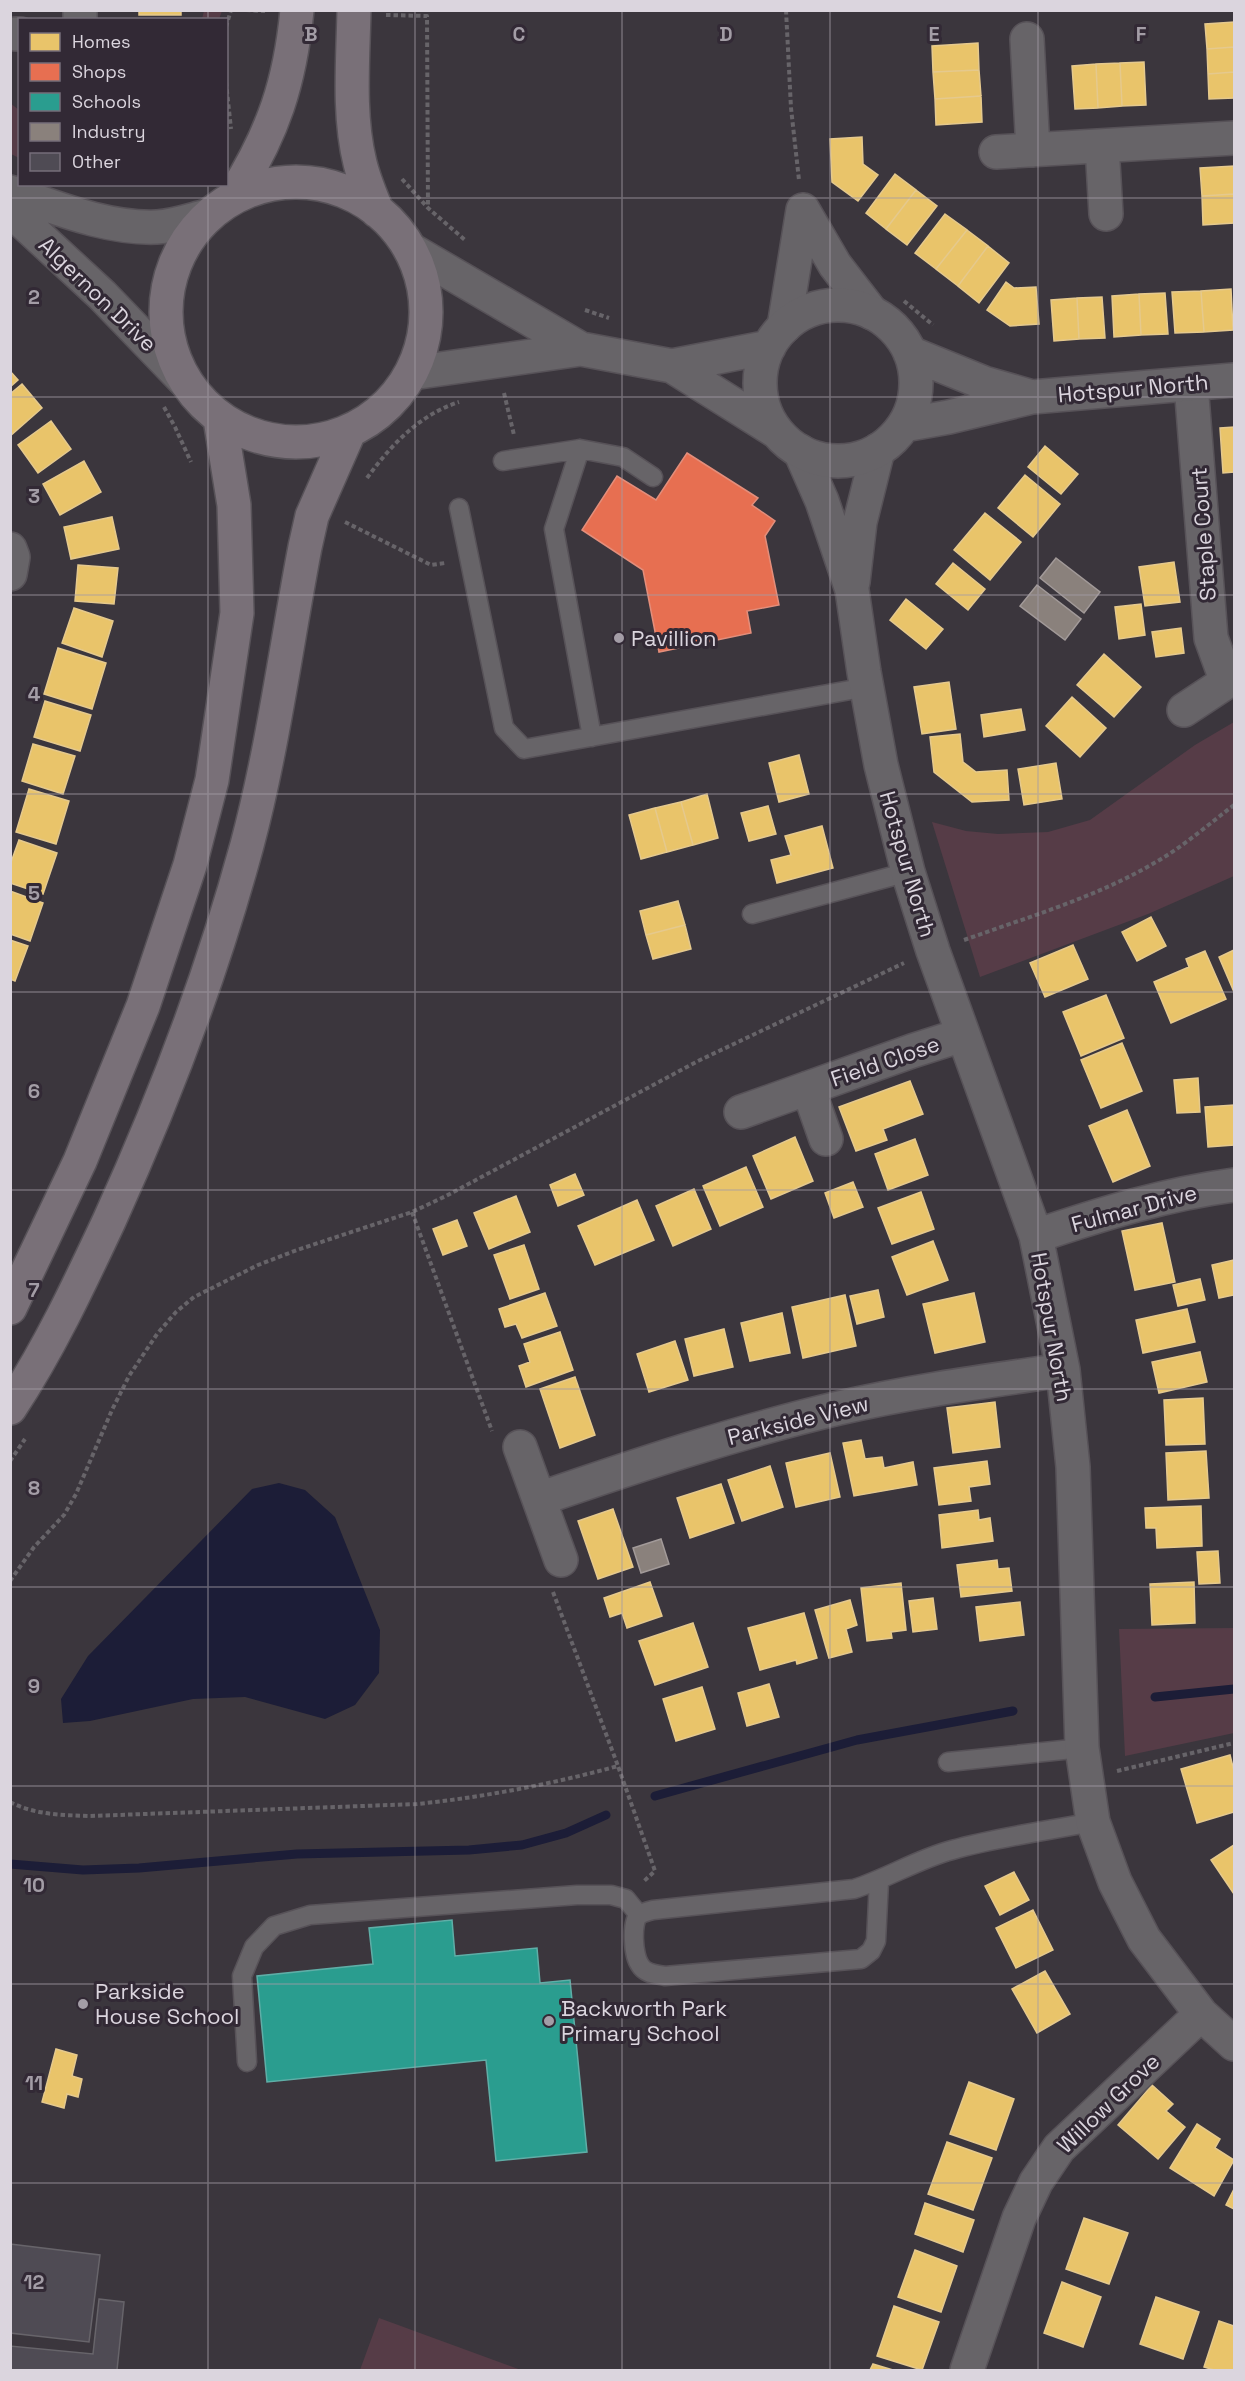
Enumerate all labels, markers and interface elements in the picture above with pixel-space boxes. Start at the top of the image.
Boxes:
legend [18,18,228,186]
text: B [304,21,318,47]
text: C [513,21,526,47]
text: D [719,21,733,47]
text: E [928,21,940,47]
text: F [1136,21,1147,47]
text: Homes [72,30,131,53]
text: Shops [72,60,126,83]
text: Schools [72,90,141,113]
text: Industry [72,120,145,143]
text: Other [72,150,121,173]
street label: Algernon Drive [33,231,163,357]
text: 2 [28,284,40,310]
street label: Hotspur North [1057,367,1209,409]
street label: Staple Court [1184,466,1222,602]
text: 3 [28,483,40,509]
place label: Pavillion [631,624,717,652]
marker: Pavillion [612,631,626,645]
text: 4 [28,681,41,707]
street label: Hotspur North [874,788,942,940]
text: 5 [28,880,40,906]
street label: Field Close [827,1029,943,1093]
text: 6 [28,1078,40,1104]
street label: Fulmar Drive [1068,1178,1200,1238]
street label: Hotspur North [1025,1250,1079,1404]
text: 7 [28,1277,40,1303]
street label: Parkside View [725,1389,871,1451]
text: 8 [28,1475,40,1501]
text: 9 [28,1673,40,1699]
text: 10 [23,1872,45,1898]
place label: Parkside House School [95,1977,239,2030]
place label: Backworth Park Primary School [561,1994,727,2047]
marker: Parkside House School [76,1997,90,2011]
marker: Backworth Park Primary School [542,2014,556,2028]
street label: Willow Grove [1051,2047,1165,2159]
text: 11 [25,2070,43,2096]
text: 12 [24,2269,45,2295]

